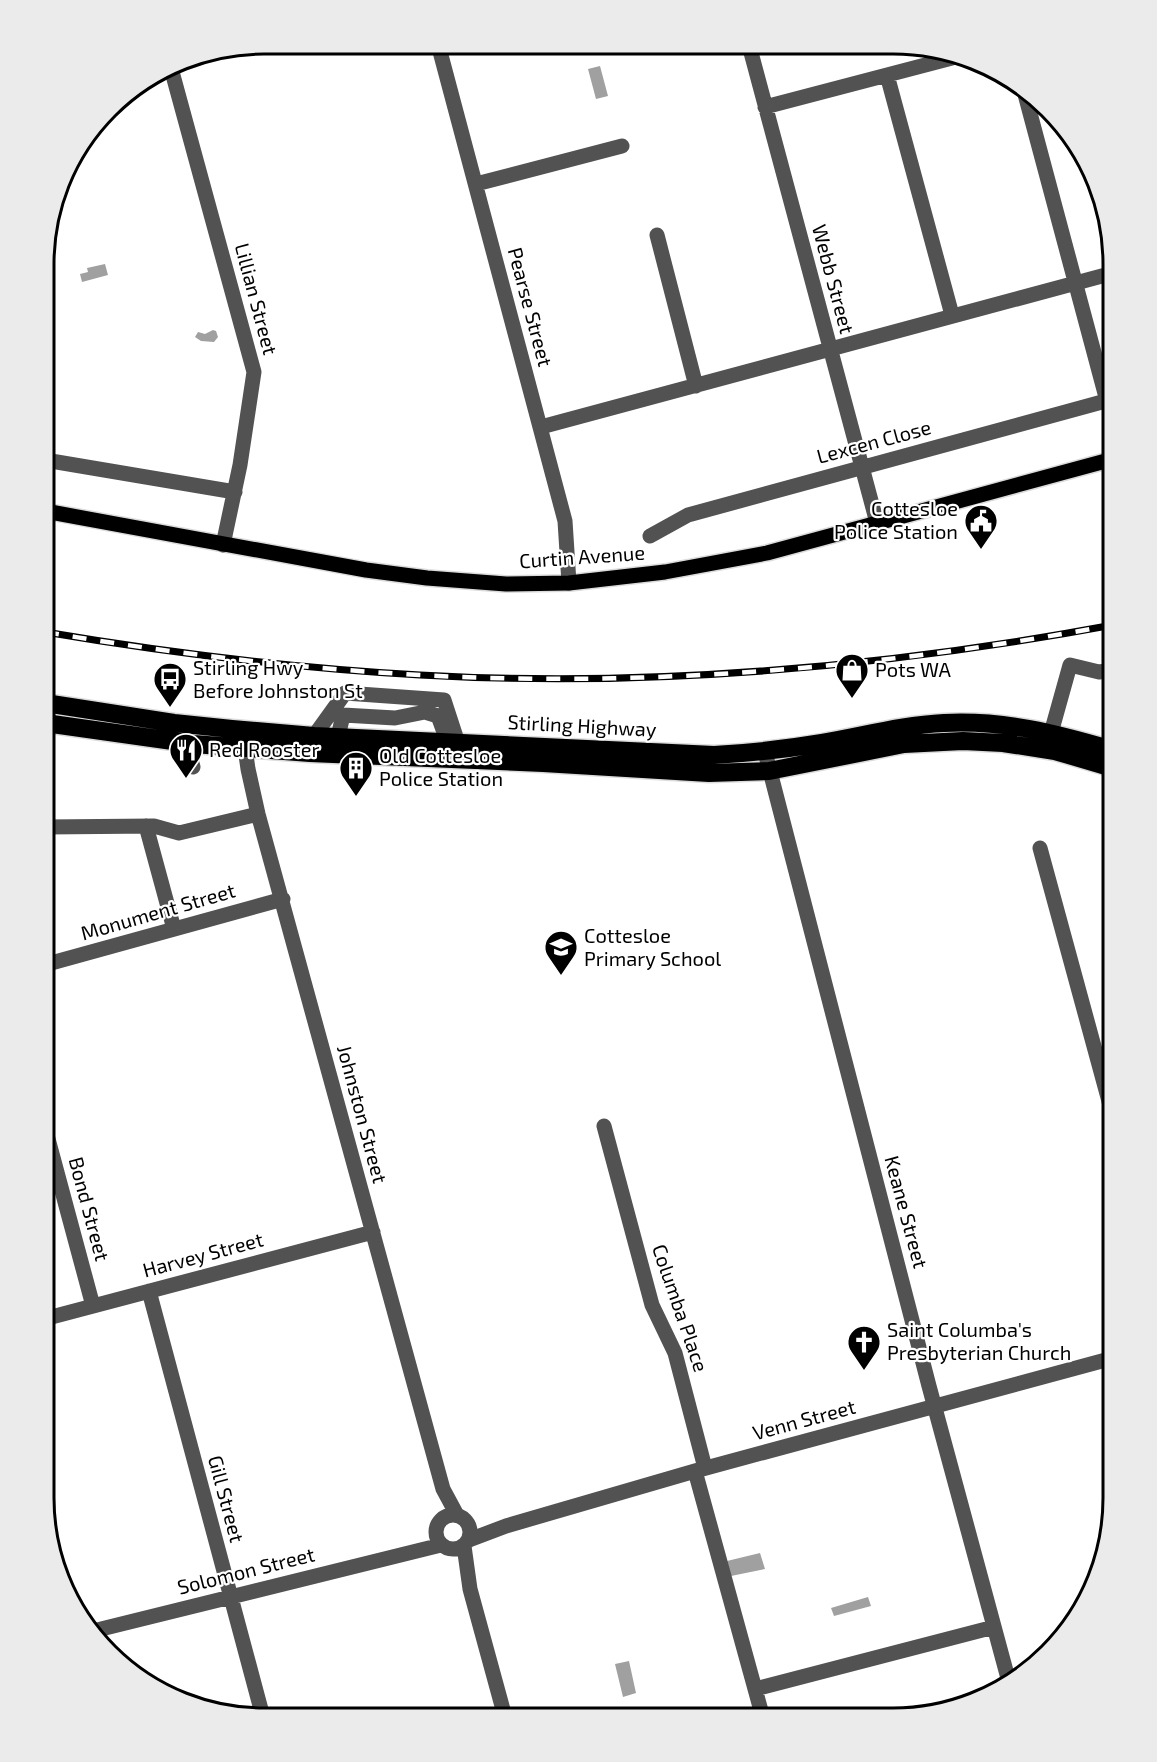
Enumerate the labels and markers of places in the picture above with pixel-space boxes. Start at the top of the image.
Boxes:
place label: Cottesloe Police Station [834,496,958,543]
public building icon: Cottesloe Police Station [963,503,999,550]
shop icon: Pots WA [834,652,870,699]
place label: Stirling Hwy Before Johnston St [193,655,363,702]
place label: Pots WA [875,657,952,681]
bus stop icon: Stirling Hwy Before Johnston St [152,661,188,708]
restaurant icon: Red Rooster [168,732,204,779]
place label: Red Rooster [209,737,319,761]
place label: Old Cottesloe Police Station [379,743,503,790]
building icon: Old Cottesloe Police Station [338,750,374,797]
place label: Cottesloe Primary School [584,923,721,970]
school or university icon: Cottesloe Primary School [543,929,579,976]
place label: Saint Columba's Presbyterian Church [887,1317,1071,1364]
church icon: Saint Columba's Presbyterian Church [846,1324,882,1371]

